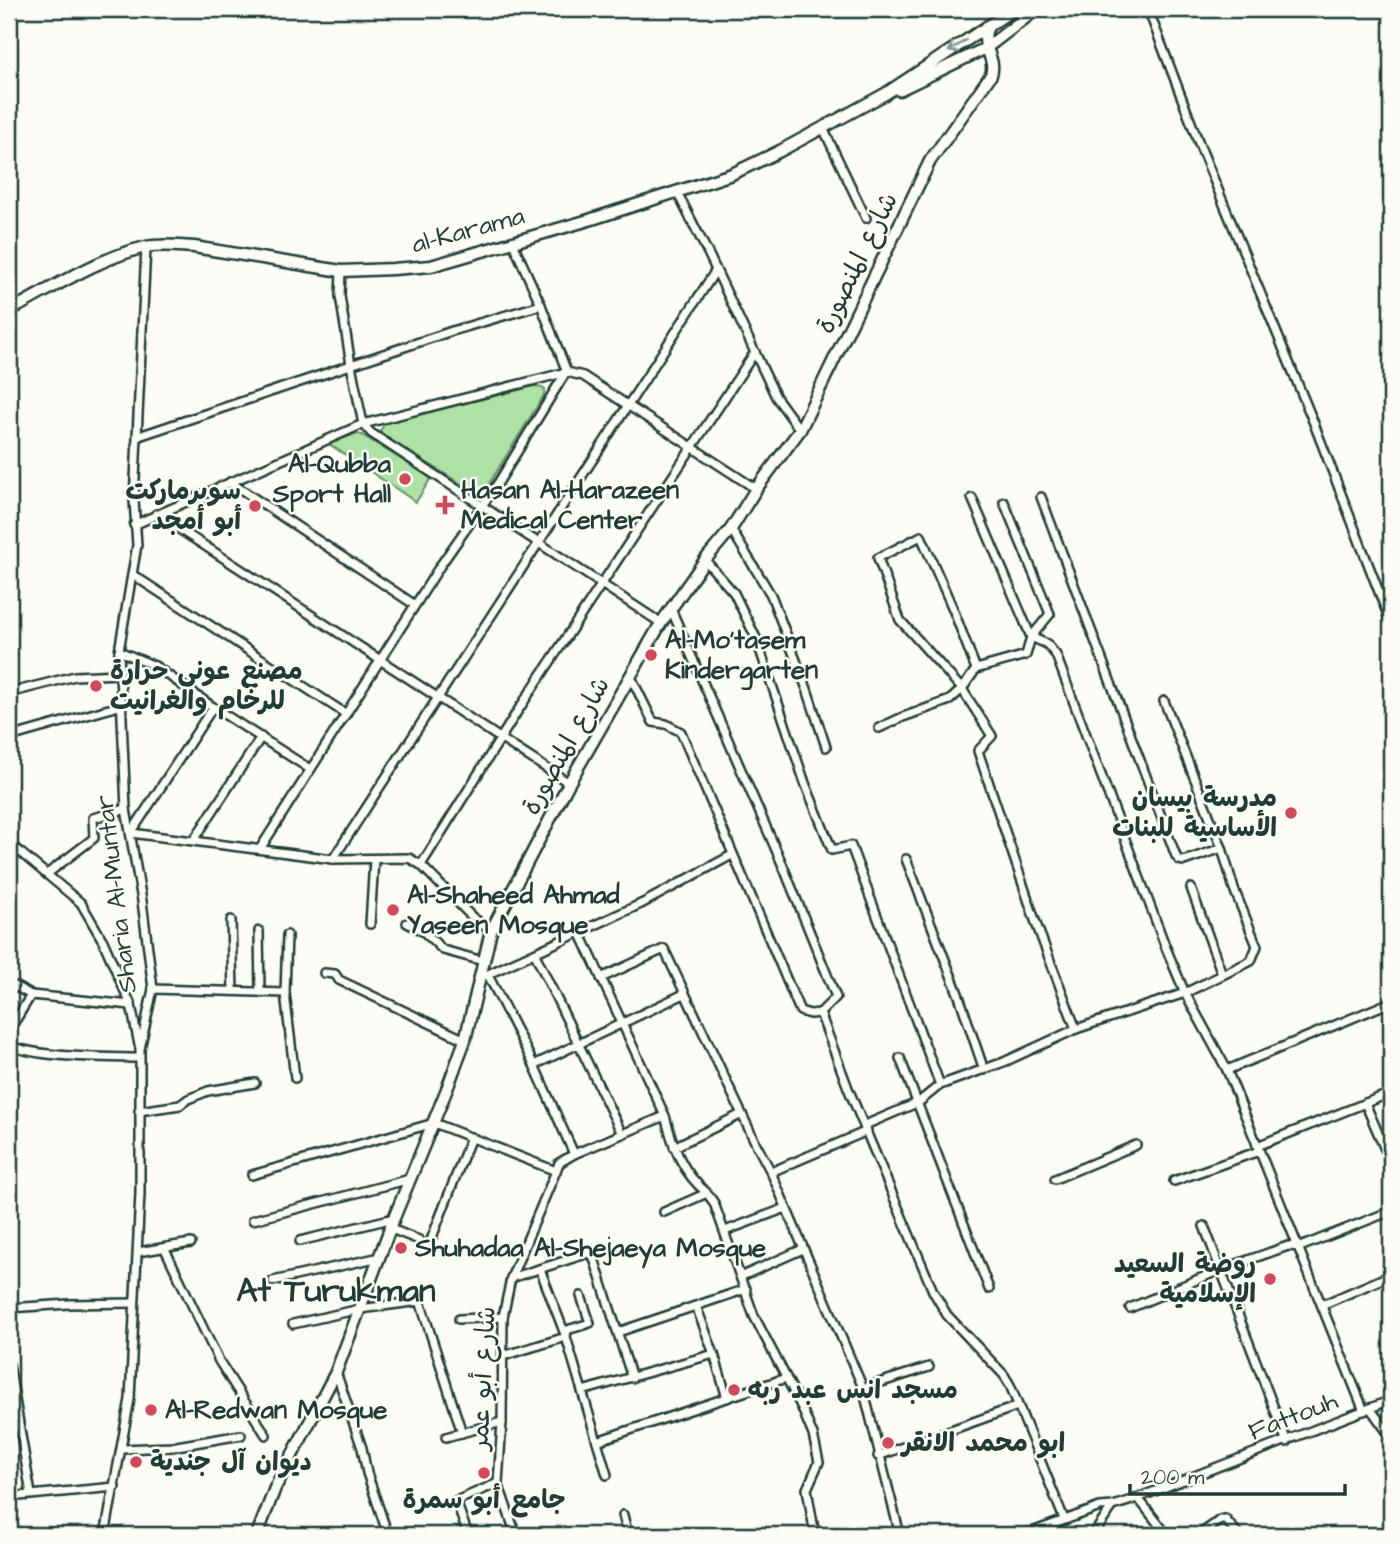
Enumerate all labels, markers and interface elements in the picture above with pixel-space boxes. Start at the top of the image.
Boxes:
one-way arrow [948,39,967,54]
street label: شارع المنصورة [807,186,907,340]
street label: al-Karama [408,198,528,262]
place label: Al-Qubba Sport Hall [272,446,392,512]
marker: Al-Qubba Sport Hall [397,471,413,487]
place label: Hasan Al-Harazeen Medical Center [461,472,679,538]
place label: سوبرماركت أبو أمجد [125,473,241,539]
marker: Hasan Al-Harazeen Medical Center [435,495,455,515]
marker: سوبرماركت أبو أمجد [247,498,263,514]
place label: Al-Mo'tasem Kindergarten [665,622,818,691]
marker: Al-Mo'tasem Kindergarten [643,647,659,663]
place label: مصنع عوني حرارة للرخام والغرانيت [110,653,303,720]
street label: شارع المنصورة [513,670,619,822]
marker: مصنع عوني حرارة للرخام والغرانيت [88,678,104,694]
place label: مدرسة بيسان الأساسية للبنات [1112,780,1277,846]
street label: Sharia Al-Muntar [86,793,146,995]
marker: مدرسة بيسان الأساسية للبنات [1283,805,1299,821]
place label: Al-Shaheed Ahmad Yaseen Mosque [407,877,620,943]
marker: Al-Shaheed Ahmad Yaseen Mosque [385,902,401,918]
place label: Shuhadaa Al-Shejaeya Mosque [414,1230,766,1269]
marker: Shuhadaa Al-Shejaeya Mosque [393,1240,409,1256]
place label: روضة السعيد الإسلامية [1114,1246,1256,1312]
district label: At Turukman [236,1268,436,1314]
marker: روضة السعيد الإسلامية [1262,1271,1278,1287]
street label: شارع أبو عمر [461,1305,505,1453]
place label: مسجد انس عبد ربه [748,1372,958,1408]
marker: مسجد انس عبد ربه [726,1382,742,1398]
street label: Fattouh [1243,1382,1343,1449]
place label: Al-Redwan Mosque [165,1392,387,1428]
marker: Al-Redwan Mosque [143,1402,159,1418]
place label: ابو محمد الانقر [900,1425,1065,1461]
marker: ابو محمد الانقر [880,1435,896,1451]
place label: ديوان آل جندية [150,1444,312,1480]
scale bar [1130,1453,1346,1497]
marker: ديوان آل جندية [128,1454,144,1470]
text: 200 m [1141,1463,1205,1492]
marker: جامع أبو سمرة [476,1465,492,1481]
place label: جامع أبو سمرة [402,1482,566,1518]

